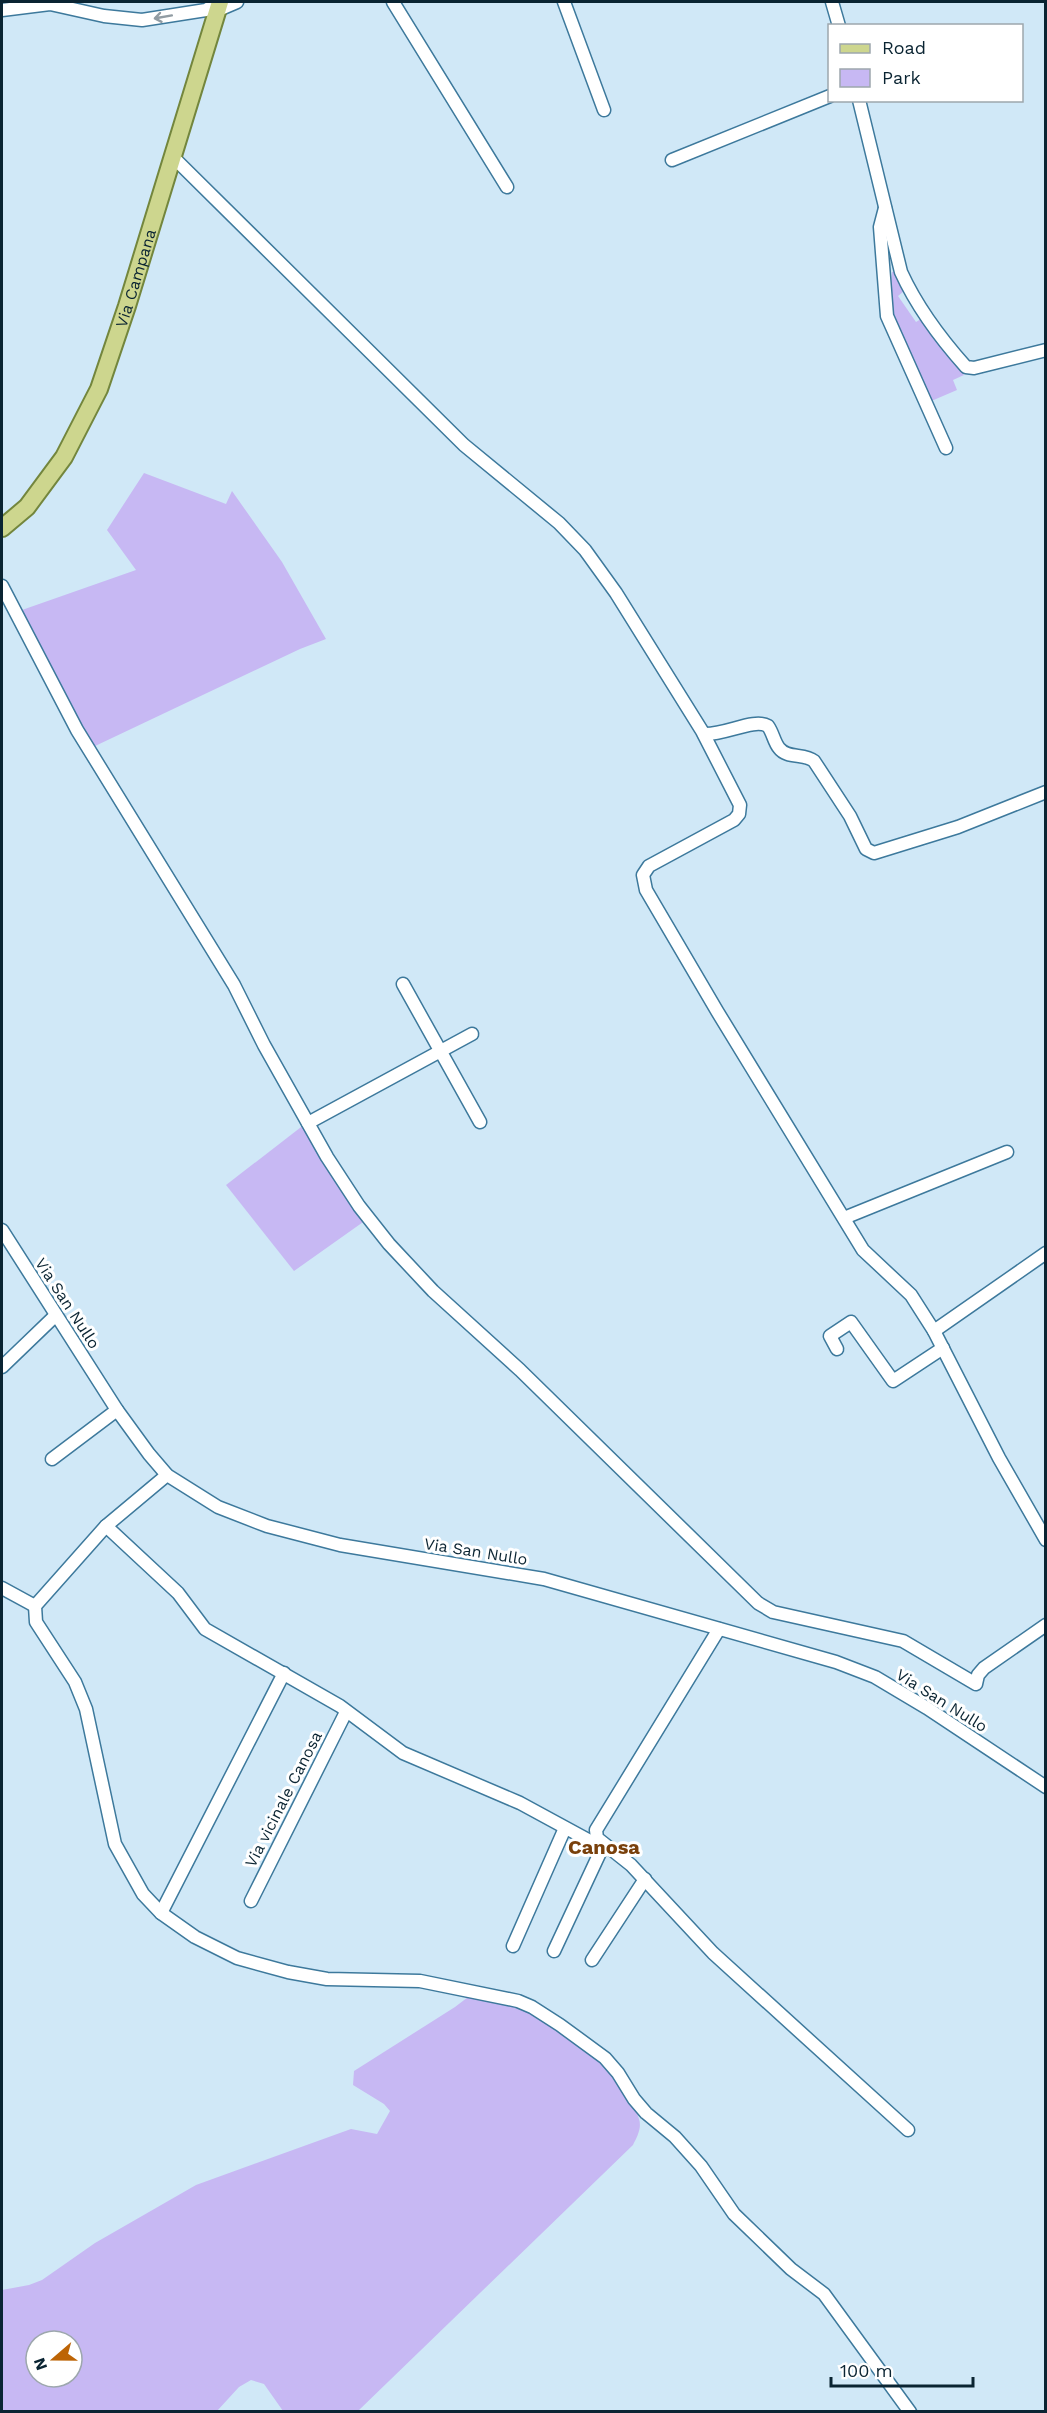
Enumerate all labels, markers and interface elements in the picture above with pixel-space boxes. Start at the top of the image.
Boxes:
one-way arrow [154,12,173,23]
legend [828,24,1023,102]
text: Road [882,37,926,58]
text: Park [882,67,921,88]
street label: Via Campana [111,227,160,330]
street label: Via San Nullo [31,1254,104,1352]
street label: Via San Nullo [423,1534,529,1569]
street label: Via San Nullo [893,1665,991,1736]
street label: Via vicinale Canosa [241,1728,326,1870]
district label: Canosa [568,1835,640,1859]
north arrow [24,2329,84,2389]
scale bar [831,2350,974,2388]
text: N [29,2355,51,2373]
text: 100 m [840,2360,893,2381]

